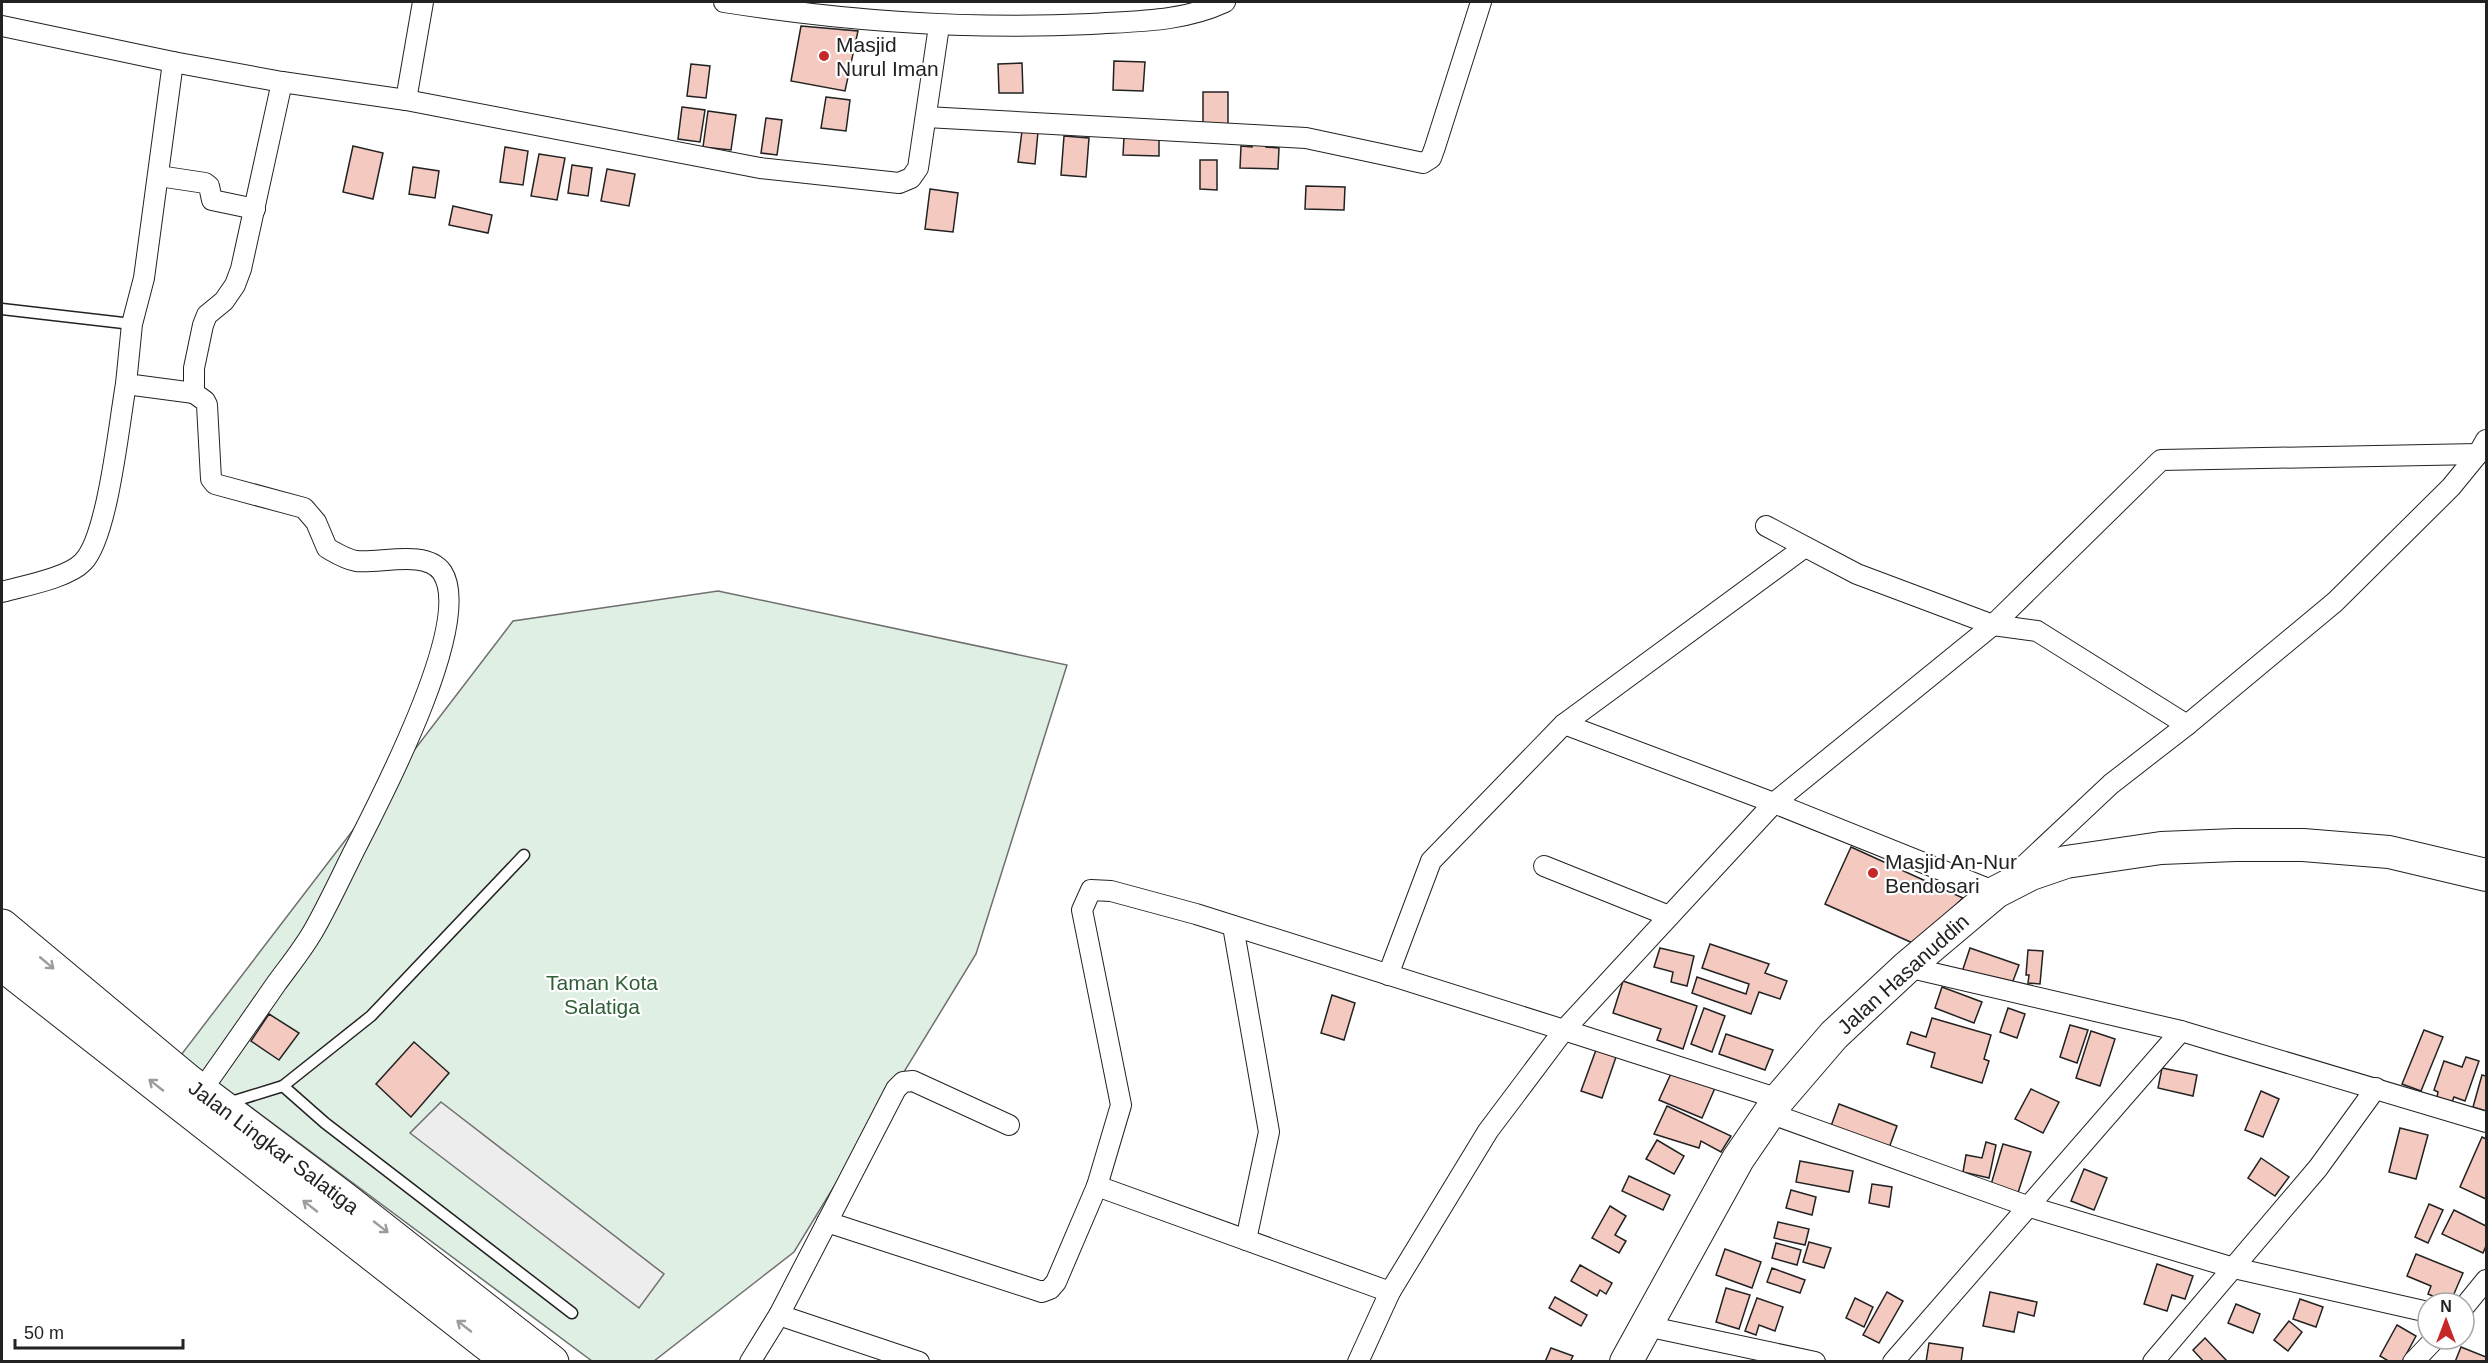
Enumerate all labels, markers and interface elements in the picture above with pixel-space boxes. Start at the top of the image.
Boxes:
place label: Masjid Nurul Iman [836,33,939,80]
marker: Masjid Nurul Iman [817,49,831,63]
place label: Masjid An-Nur Bendosari [1885,850,2017,897]
marker: Masjid An-Nur Bendosari [1866,866,1880,880]
street label: Jalan Hasanuddin [1833,909,1973,1039]
one-way arrow [39,957,55,970]
park label: Taman Kota Salatiga [546,971,658,1018]
street label: Jalan Lingkar Salatiga [185,1076,364,1219]
one-way arrow [149,1079,165,1092]
one-way arrow [302,1199,318,1212]
one-way arrow [373,1221,389,1234]
north arrow [2416,1291,2476,1351]
text: N [2440,1298,2452,1315]
scale bar [15,1312,183,1350]
one-way arrow [456,1319,472,1332]
text: 50 m [24,1323,64,1343]

